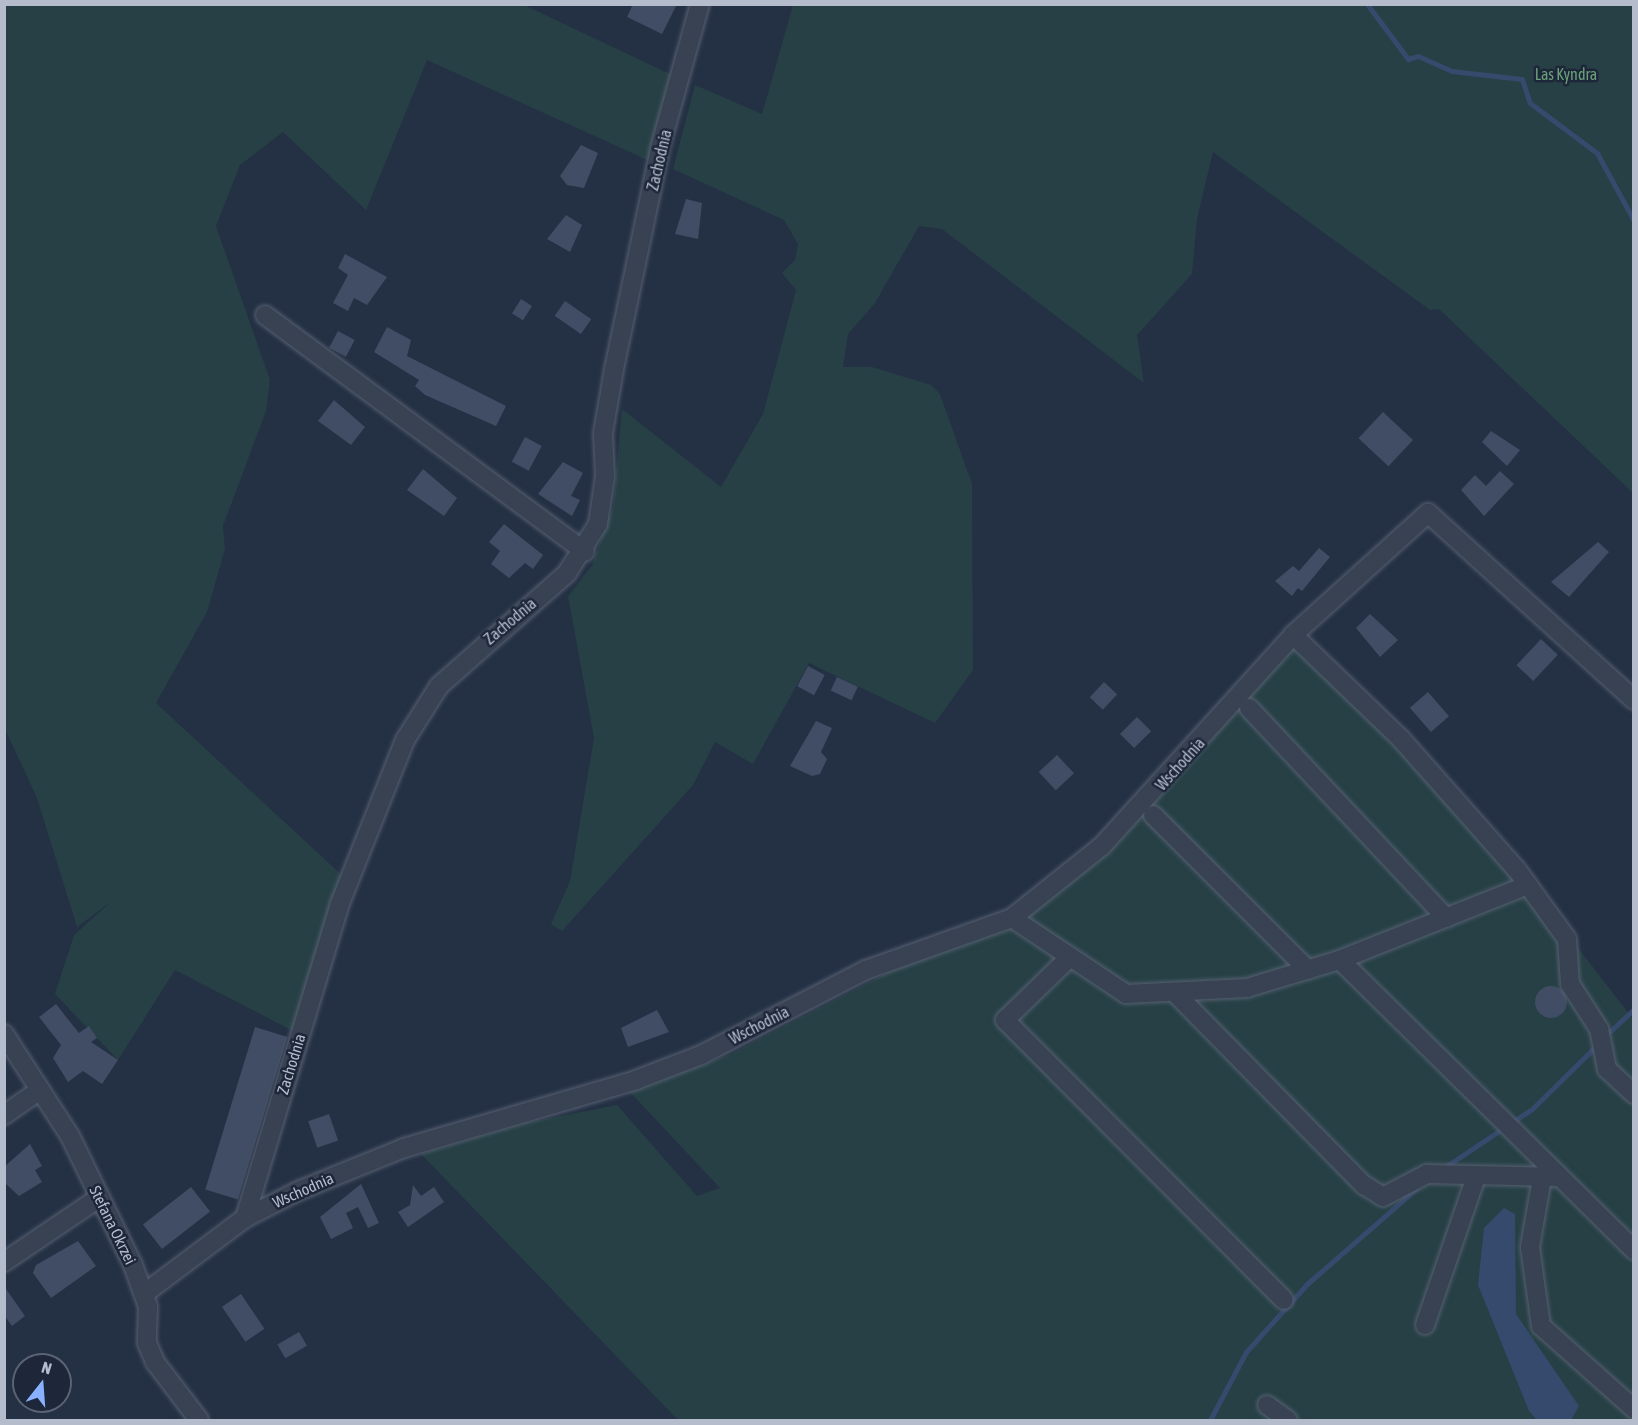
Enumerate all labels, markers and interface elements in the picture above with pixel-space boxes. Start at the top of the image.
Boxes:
park label: Las Kyndra [1535,64,1597,84]
street label: Zachodnia [643,127,675,193]
street label: Zachodnia [480,594,540,648]
street label: Wschodnia [1151,734,1209,794]
street label: Wschodnia [726,1002,792,1048]
street label: Zachodnia [273,1031,309,1097]
street label: Wschodnia [270,1168,336,1212]
street label: Stefana Okrzei [86,1182,140,1268]
north arrow [12,1353,72,1413]
text: N [40,1358,54,1378]

